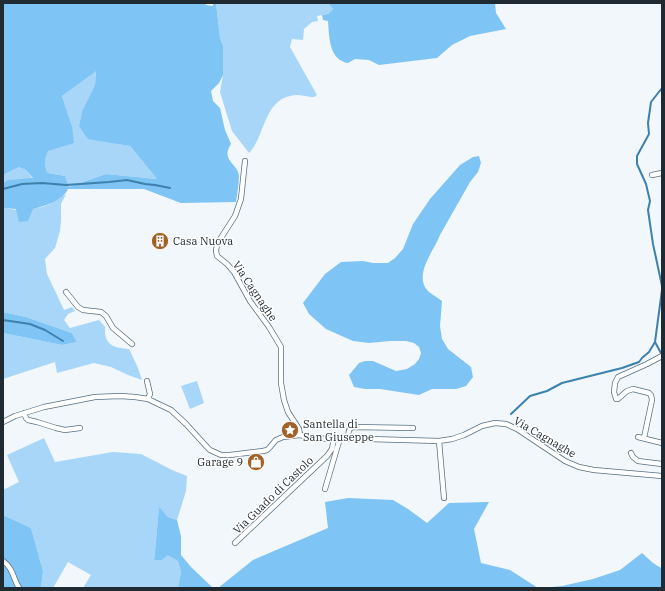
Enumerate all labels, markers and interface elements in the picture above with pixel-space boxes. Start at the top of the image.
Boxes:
building icon: Casa Nuova [150,231,170,251]
place label: Casa Nuova [173,234,233,248]
street label: Via Cagnaghe [230,258,280,324]
street label: Via Cagnaghe [511,413,579,461]
place label: Santella di San Giuseppe [303,417,374,444]
place icon: Santella di San Giuseppe [280,420,300,440]
shop icon: Garage 9 [246,452,266,472]
street label: Via Guado di Castolo [230,453,316,537]
place label: Garage 9 [197,455,243,469]

